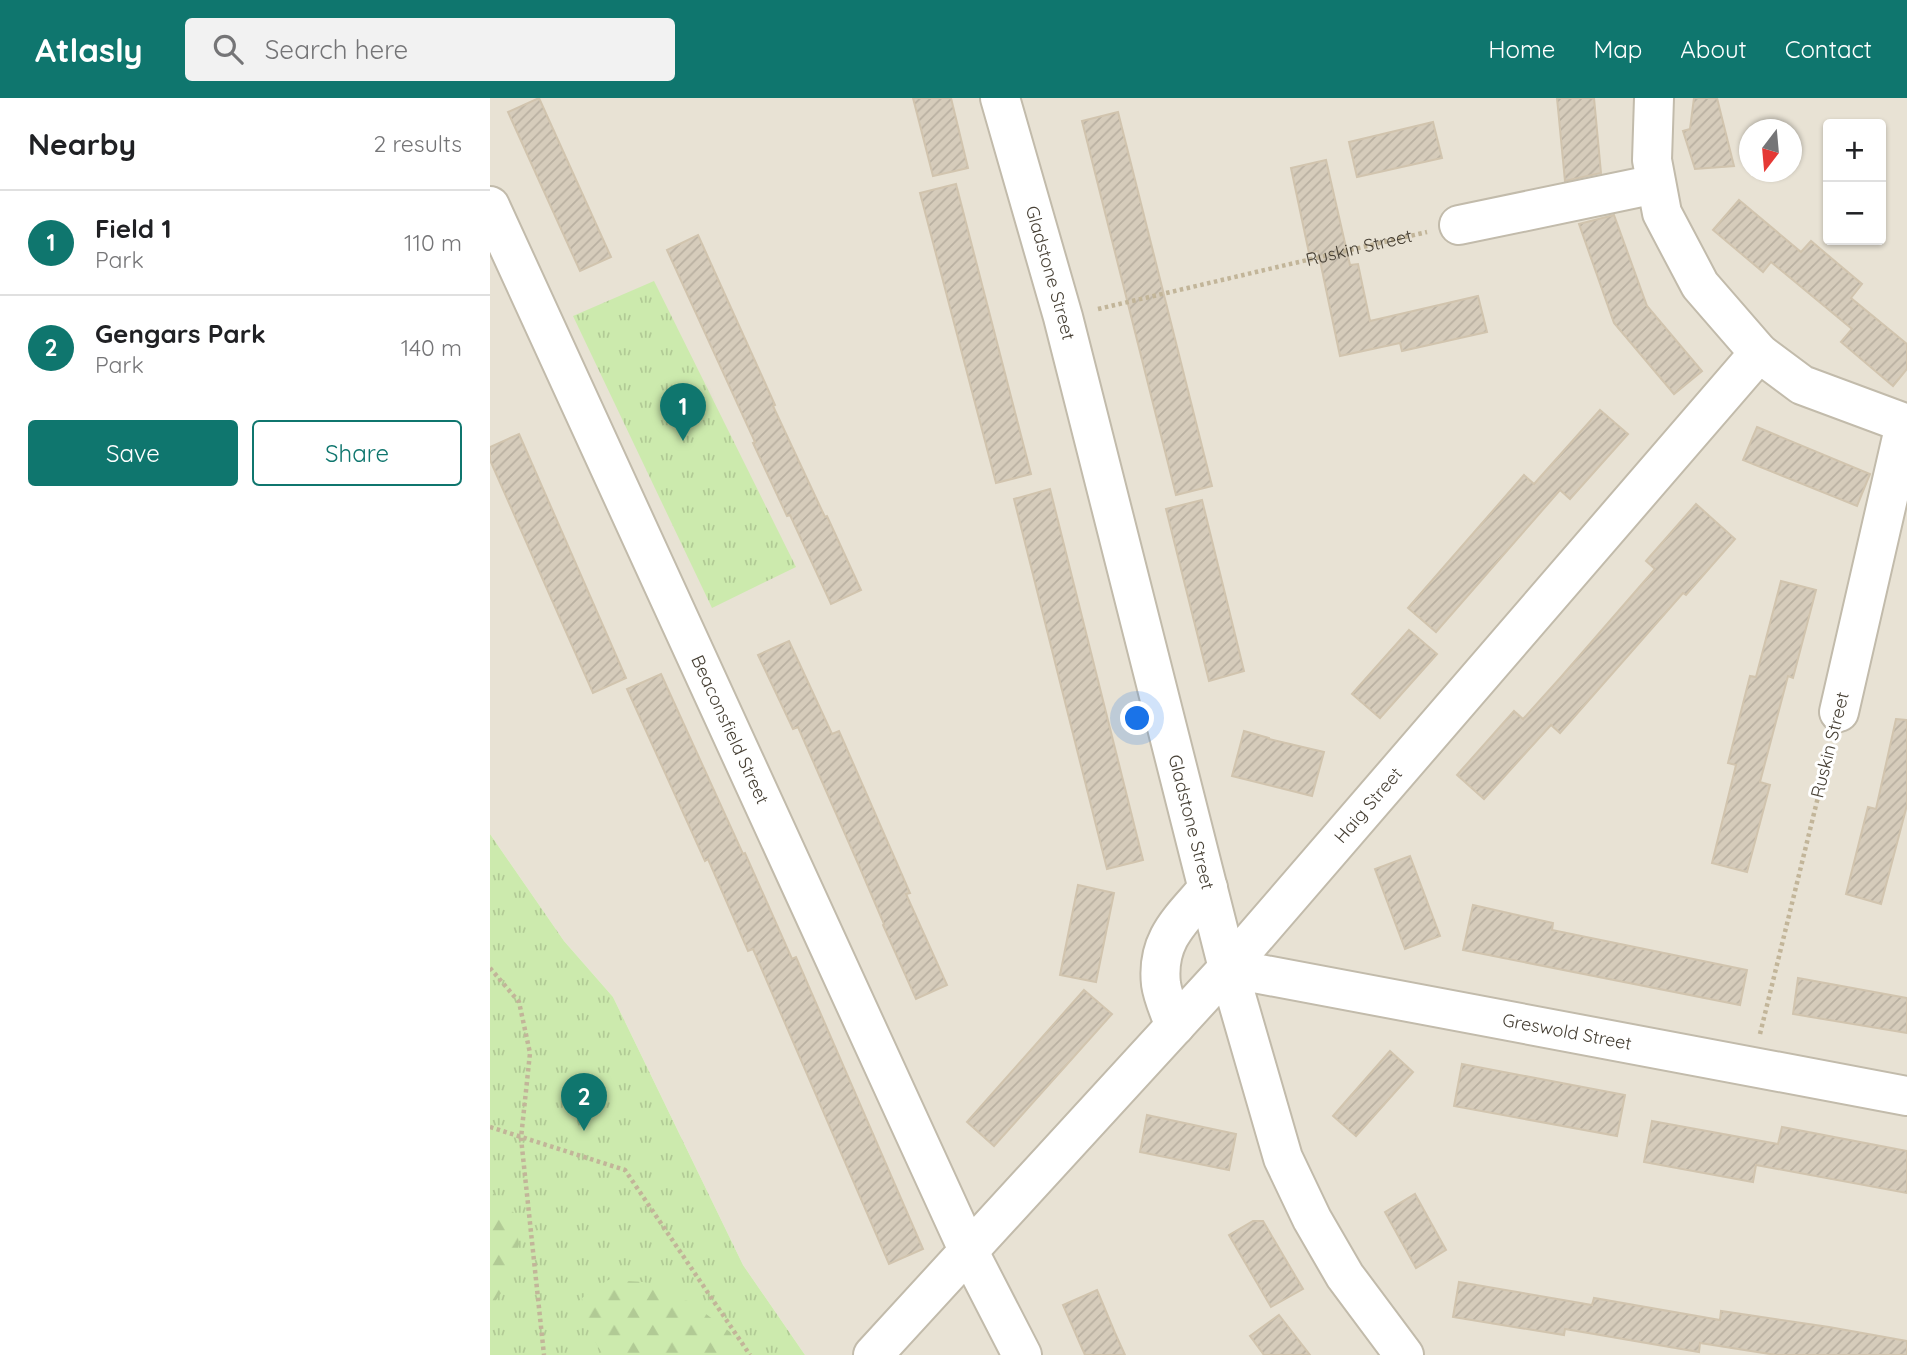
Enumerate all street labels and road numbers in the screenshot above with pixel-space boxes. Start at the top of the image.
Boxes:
street label: Gladstone Street [1021,203,1080,342]
street label: Ruskin Street [1303,224,1414,271]
street label: Beaconsfield Street [686,651,774,808]
street label: Ruskin Street [1805,689,1854,800]
street label: Gladstone Street [1163,752,1220,892]
street label: Haig Street [1329,762,1407,848]
street label: Greswold Street [1501,1008,1634,1055]

